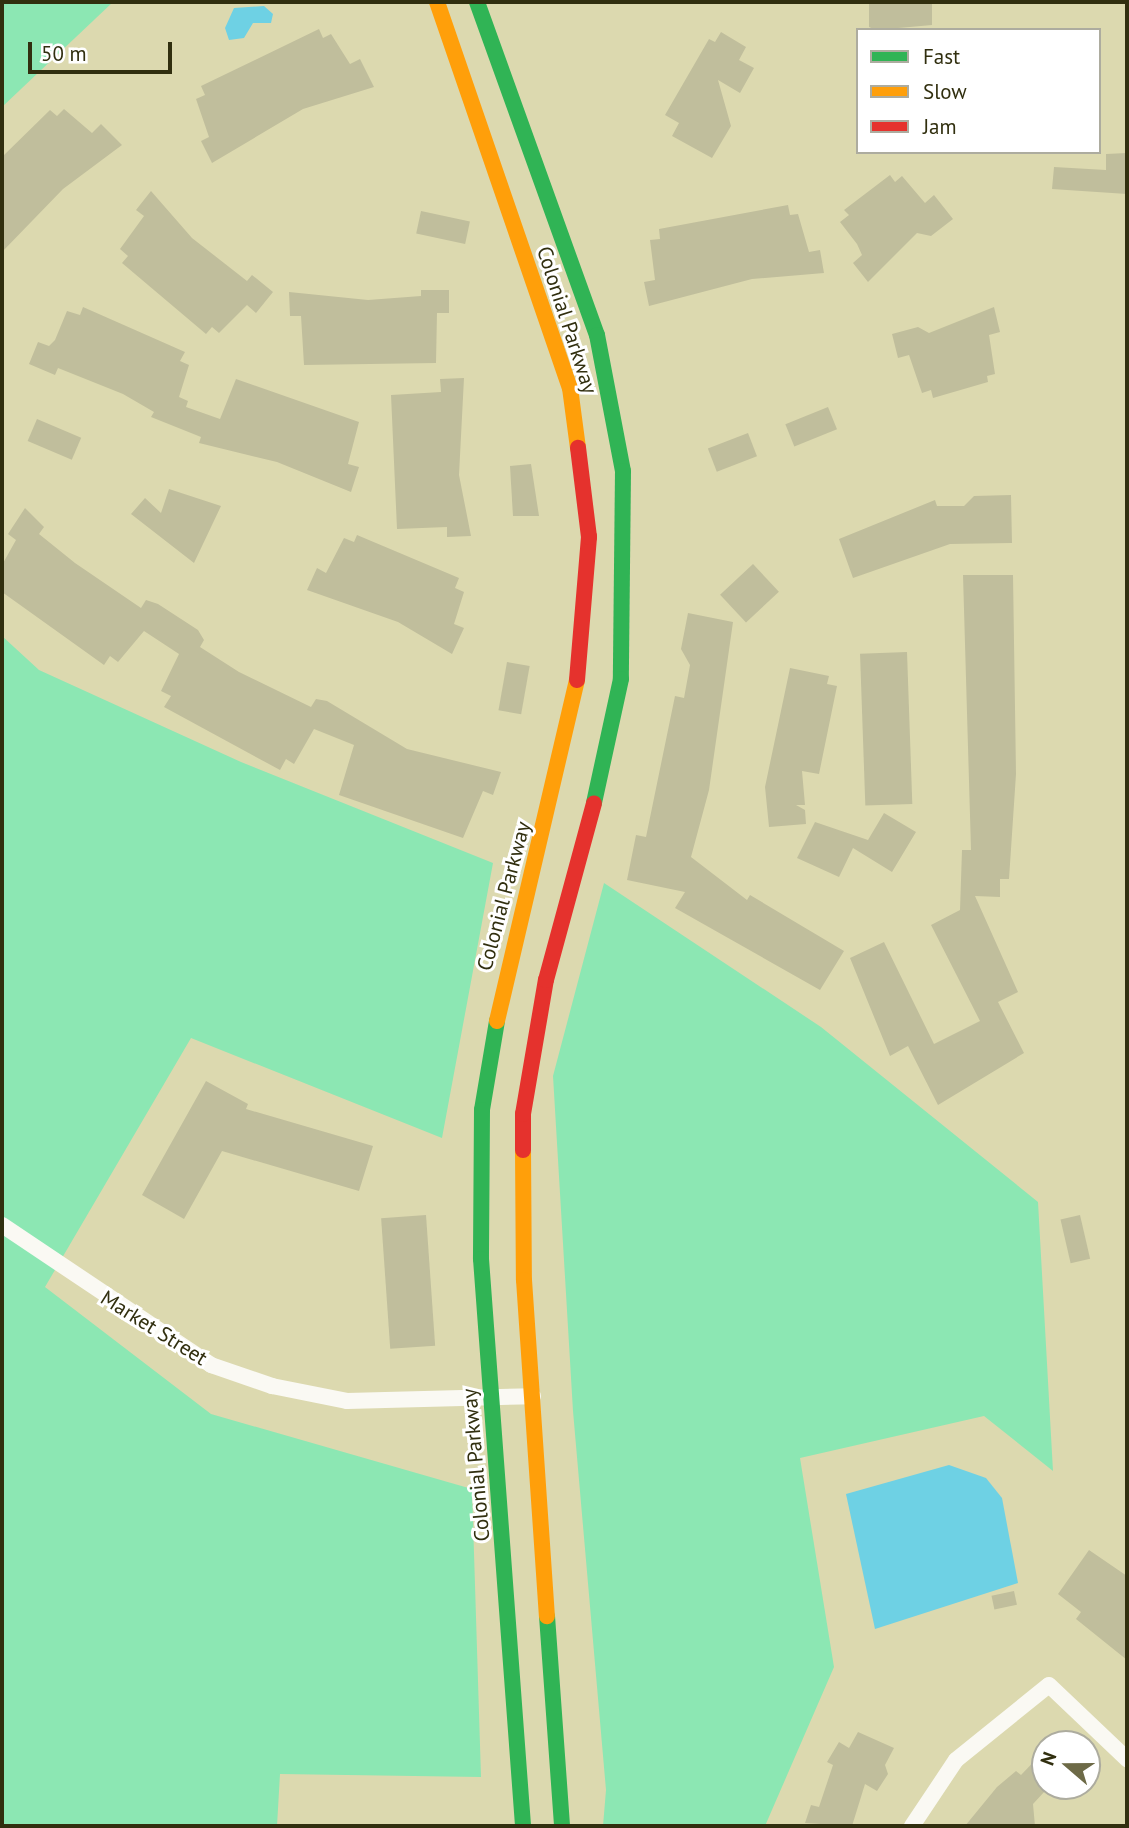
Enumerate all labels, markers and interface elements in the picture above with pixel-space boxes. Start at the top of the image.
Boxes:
scale bar [32,28,175,72]
legend [856,28,1101,154]
text: 50 m [41,40,87,67]
text: Fast [923,43,960,70]
text: Slow [923,78,967,105]
text: Jam [923,113,957,140]
street label: Colonial Parkway [531,243,603,397]
street label: Colonial Parkway [472,819,536,973]
street label: Market Street [96,1285,212,1371]
street label: Colonial Parkway [457,1387,495,1543]
north arrow [1031,1730,1101,1800]
text: N [1035,1749,1062,1768]

